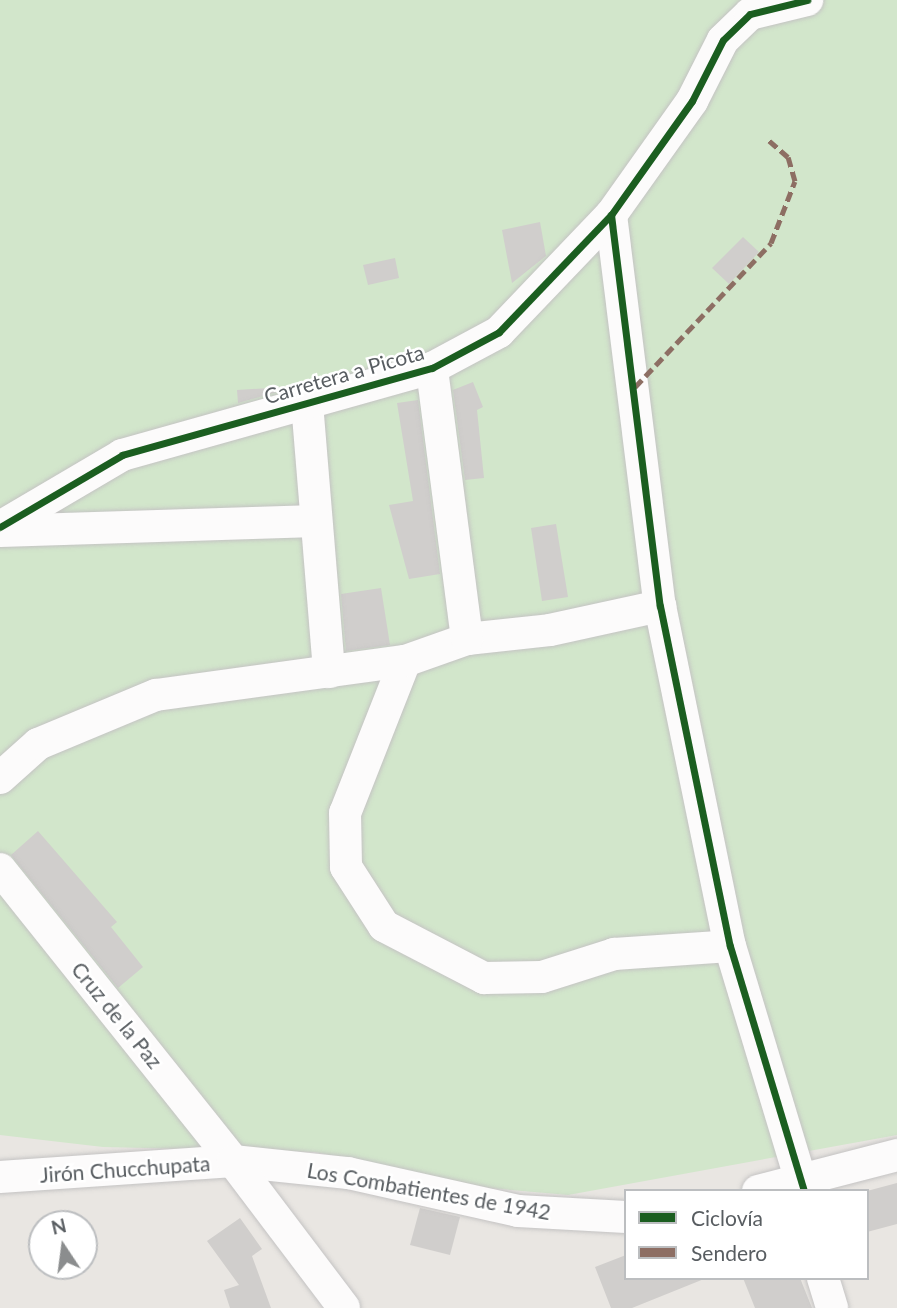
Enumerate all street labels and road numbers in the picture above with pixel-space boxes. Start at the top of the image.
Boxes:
street label: Carretera a Picota [261,339,427,409]
street label: Cruz de la Paz [66,957,168,1073]
street label: Jirón Chucchupata [39,1150,211,1188]
street label: Los Combatientes de 1942 [305,1157,553,1225]

